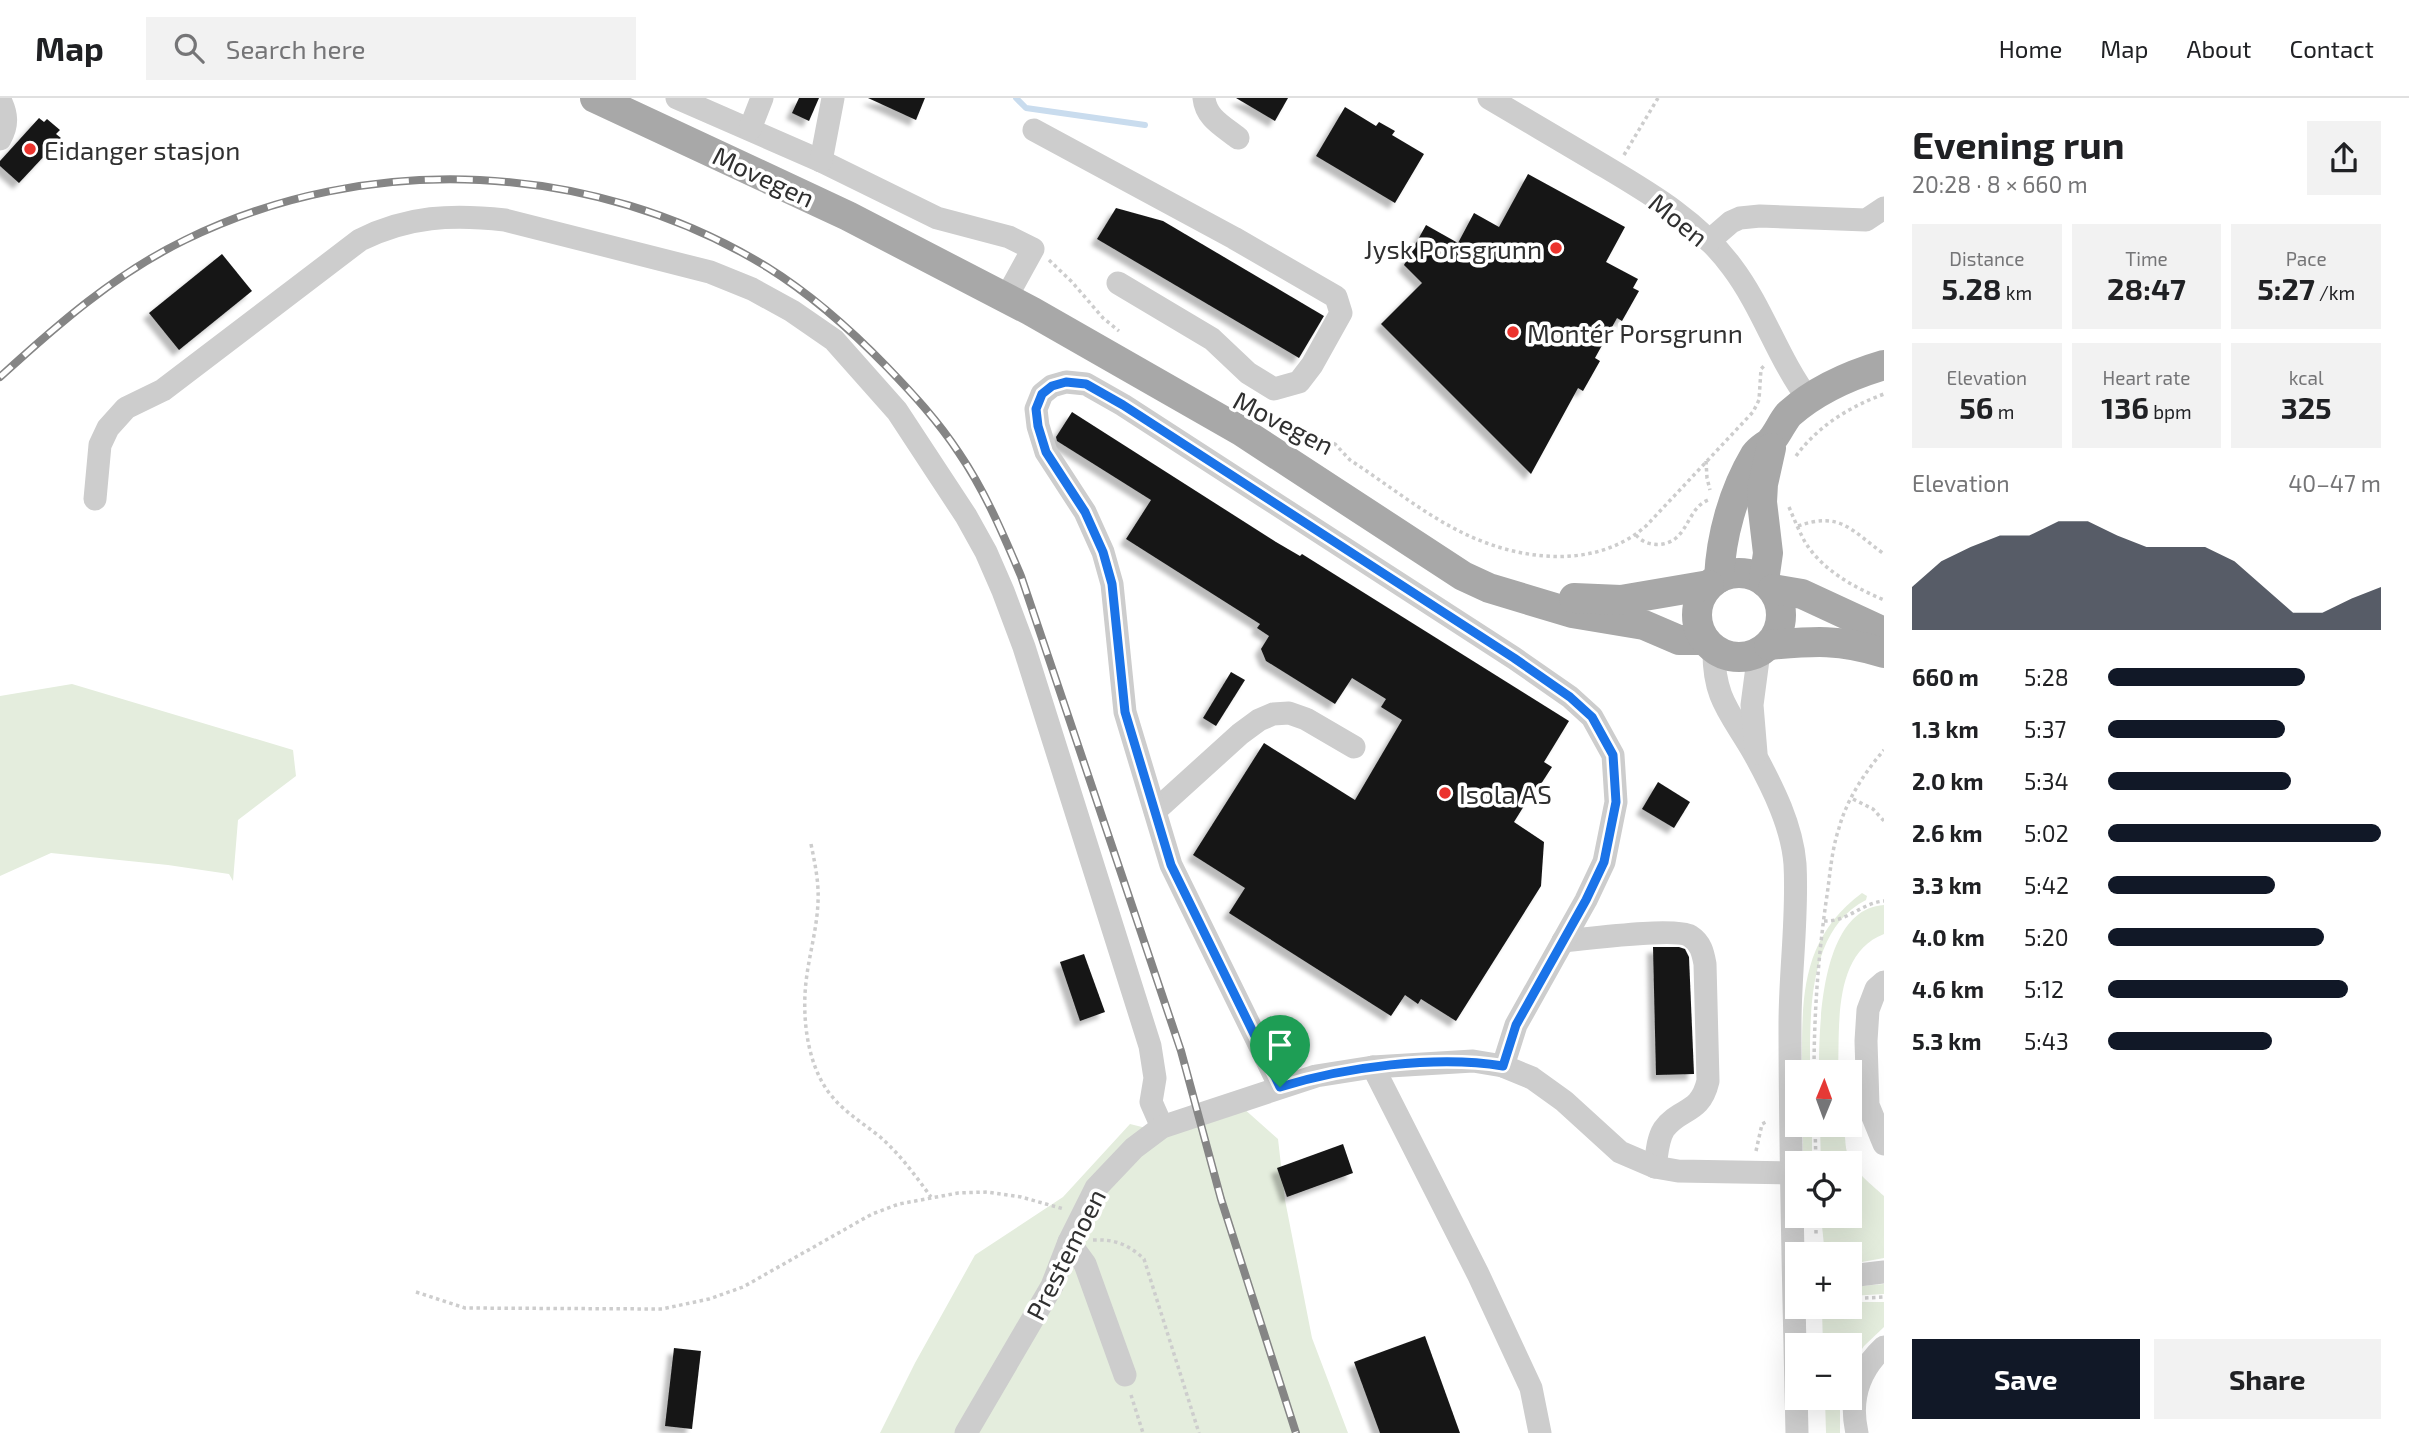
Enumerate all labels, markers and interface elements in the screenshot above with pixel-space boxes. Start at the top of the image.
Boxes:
search box [146,17,636,80]
text: Map [35,28,104,68]
icon: search [170,29,208,67]
text: Search here [226,33,365,64]
text: Home [1999,34,2062,63]
text: Map [2100,34,2148,63]
text: About [2186,34,2252,63]
text: Contact [2290,34,2374,63]
text: Evening run [1912,121,2125,167]
button: share [2307,121,2381,195]
place label: Eidanger stasjon [44,134,240,165]
street label: Movegen [708,139,820,213]
marker: Eidanger stasjon [22,141,38,157]
text: 20:28 · 8 × 660 m [1912,170,2088,198]
street label: Moen [1643,186,1715,252]
place label: Jysk Porsgrunn [1364,233,1542,264]
marker: Jysk Porsgrunn [1548,240,1564,256]
text: Distance [1949,247,2024,270]
text: Time [2125,247,2168,270]
text: Pace [2286,247,2327,270]
text: 5.28 [1942,270,2002,306]
text: 28:47 [2107,270,2186,306]
text: 5:27 [2257,270,2315,306]
text: km [2002,281,2032,304]
text: /km [2315,281,2355,304]
place label: Montér Porsgrunn [1527,317,1743,348]
marker: Montér Porsgrunn [1505,324,1521,340]
text: Elevation [1947,366,2027,389]
text: Heart rate [2103,366,2190,389]
text: kcal [2289,366,2324,389]
street label: Movegen [1229,384,1339,460]
text: 56 [1959,389,1994,425]
text: 136 [2101,389,2149,425]
text: 325 [2281,389,2332,425]
text: m [1994,400,2014,423]
text: bpm [2149,400,2192,423]
text: Elevation [1912,469,2010,497]
text: 40–47 m [2288,469,2381,497]
text: 660 m [1912,663,1979,691]
text: 5:28 [2024,663,2069,691]
text: 1.3 km [1912,715,1979,743]
text: 5:37 [2024,715,2066,743]
text: 2.0 km [1912,767,1984,795]
text: 5:34 [2024,767,2069,795]
place label: Isola AS [1459,778,1552,809]
marker: Isola AS [1437,785,1453,801]
text: 2.6 km [1912,819,1983,847]
text: 5:02 [2024,819,2069,847]
text: 3.3 km [1912,871,1982,899]
text: 5:42 [2024,871,2069,899]
text: 4.0 km [1912,923,1985,951]
text: 5:20 [2024,923,2069,951]
text: 4.6 km [1912,975,1984,1003]
text: 5:12 [2024,975,2064,1003]
pin [1250,1015,1310,1087]
icon: arrive [1261,1026,1299,1064]
text: 5.3 km [1912,1027,1981,1055]
text: 5:43 [2024,1027,2069,1055]
north arrow [1785,1060,1862,1138]
map controls [1785,1060,1862,1410]
button: locate [1785,1151,1862,1228]
street label: Prestemoen [1019,1183,1111,1325]
button: + [1785,1242,1862,1319]
button: − [1785,1333,1862,1410]
button: Save [1912,1339,2140,1419]
button: Share [2154,1339,2381,1419]

